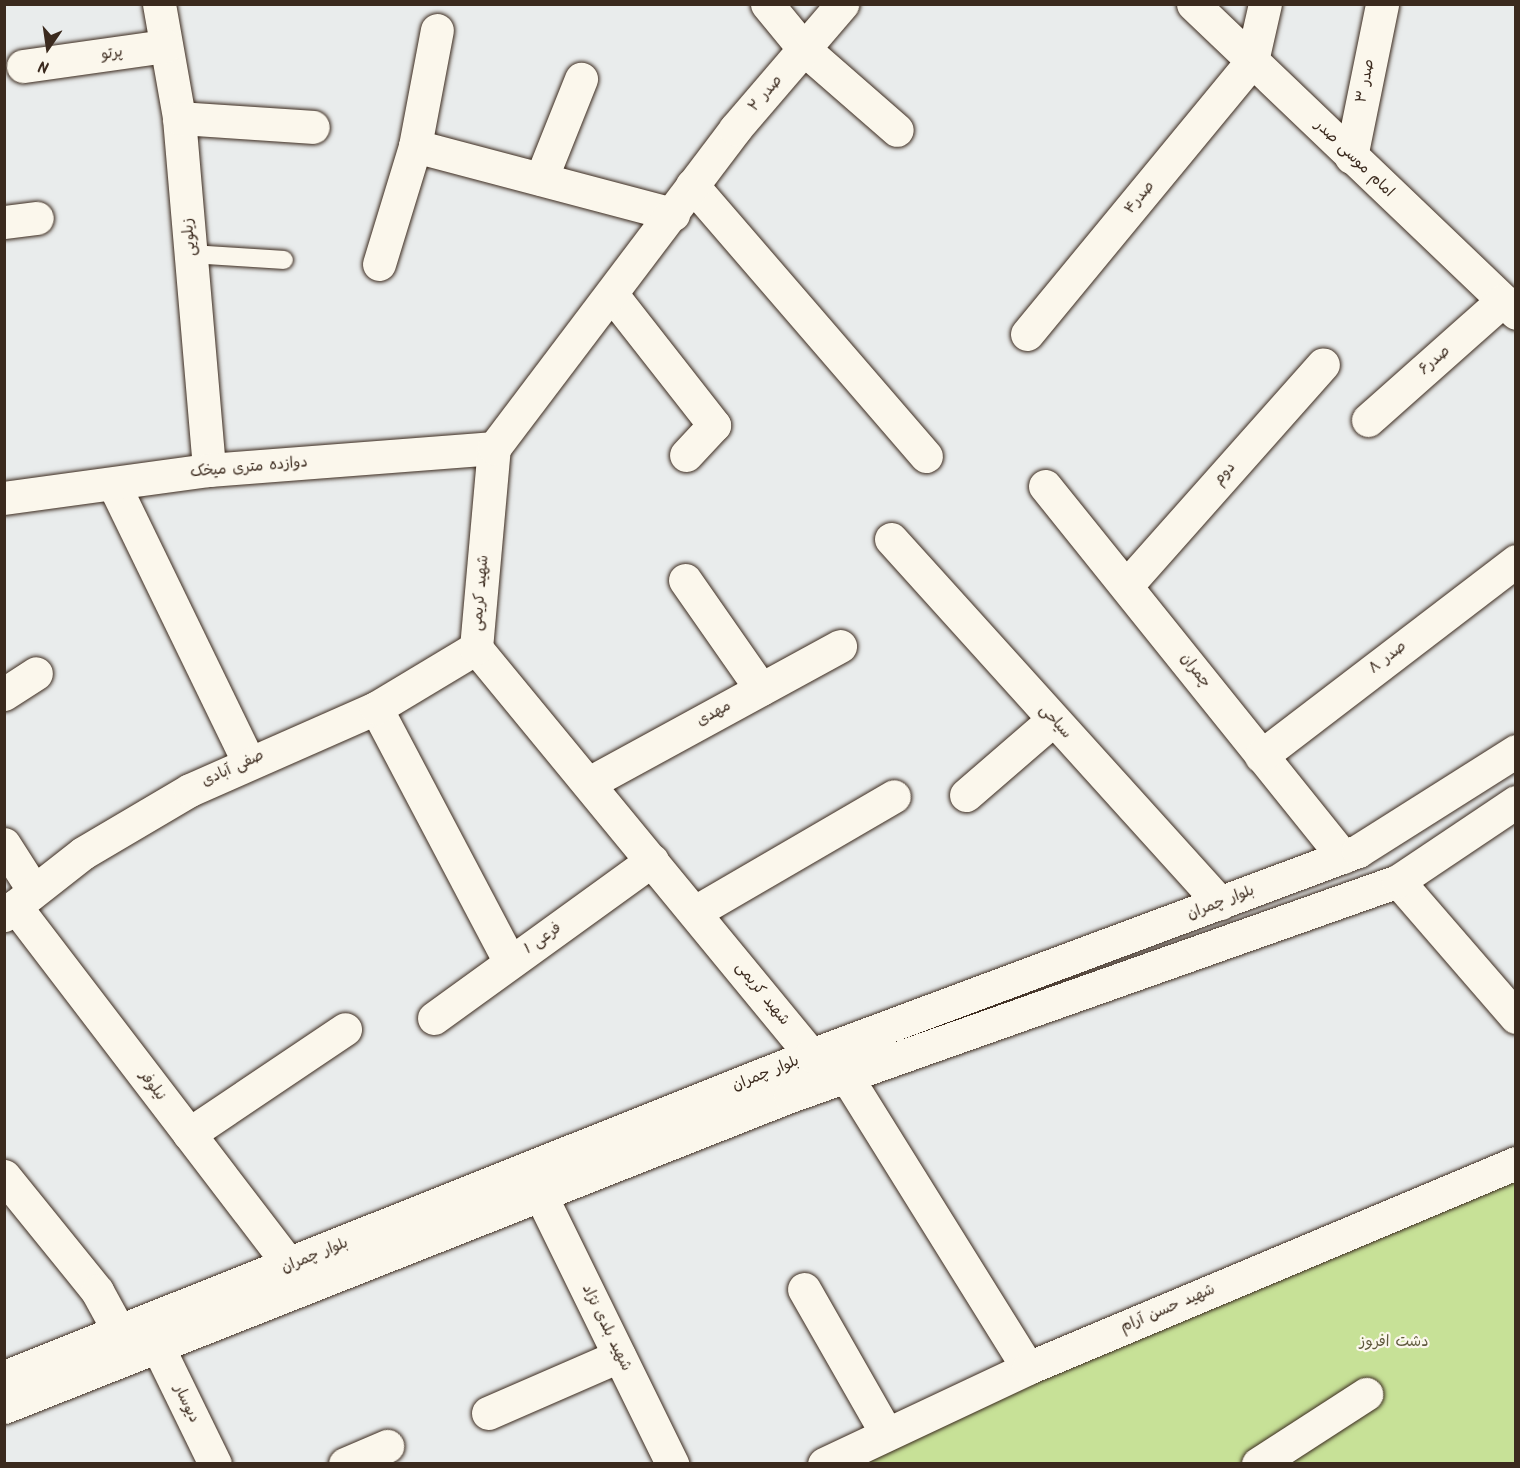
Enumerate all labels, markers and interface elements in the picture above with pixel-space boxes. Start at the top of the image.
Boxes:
north arrow [18,18,78,78]
street label: پرتو [100,44,124,64]
text: N [36,53,52,79]
street label: صدر ۳ [1353,57,1379,105]
street label: صدر ۲ [745,72,787,116]
street label: امام موسی صدر [1311,117,1397,201]
street label: صدر۴ [1121,178,1159,218]
street label: زیلویی [179,217,201,257]
street label: صدر۶ [1416,343,1454,379]
street label: دوازده متری میخک [190,454,308,482]
street label: دوم [1210,459,1240,489]
street label: شهید کریمی [469,554,493,632]
street label: صدر ۸ [1366,638,1410,678]
street label: چمران [1176,650,1214,692]
street label: مهدی [694,697,734,731]
street label: سیاحی [1035,701,1075,743]
street label: صفی آبادی [199,747,267,791]
street label: بلوار چمران [1185,882,1257,924]
street label: فرعی 1 [521,919,565,959]
street label: شهید کریمی [731,959,793,1029]
street label: بلوار چمران [730,1052,802,1096]
street label: نیلوفر [135,1068,169,1104]
street label: بلوار چمران [279,1234,351,1278]
street label: شهید حسن آرام [1118,1281,1218,1337]
street label: شهید بلدی نژاد [577,1282,635,1374]
park label: دشت افروز [1360,1334,1428,1352]
street label: دیوسار [169,1382,203,1426]

